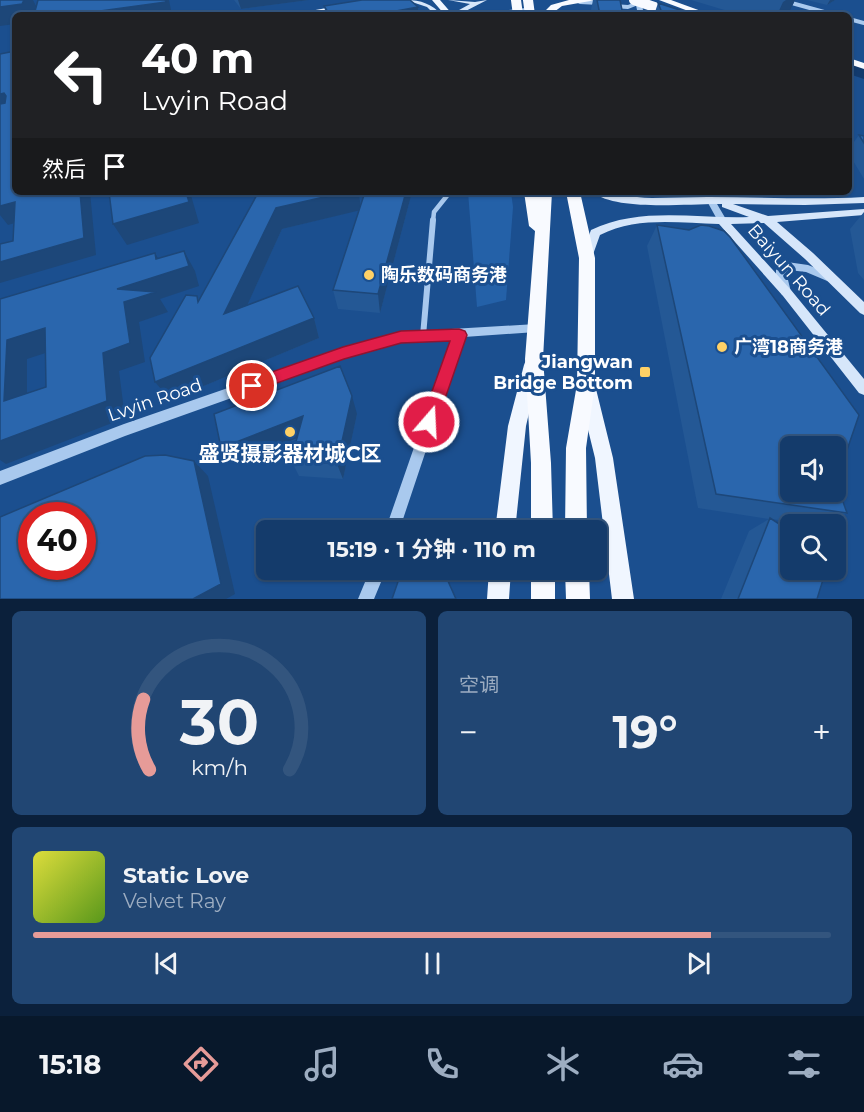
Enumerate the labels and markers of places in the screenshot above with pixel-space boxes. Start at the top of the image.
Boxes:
place label: 陶乐数码商务港 [381,264,507,286]
marker: 陶乐数码商务港 [362,268,376,282]
place label: 广湾18商务港 [734,336,843,358]
marker: 广湾18商务港 [715,340,729,354]
place label: Jiangwan Bridge Bottom [493,351,633,394]
pin [226,360,277,411]
marker: Jiangwan Bridge Bottom [638,365,652,379]
marker: 盛贤摄影器材城C区 [283,425,297,439]
place label: 盛贤摄影器材城C区 [198,441,382,466]

